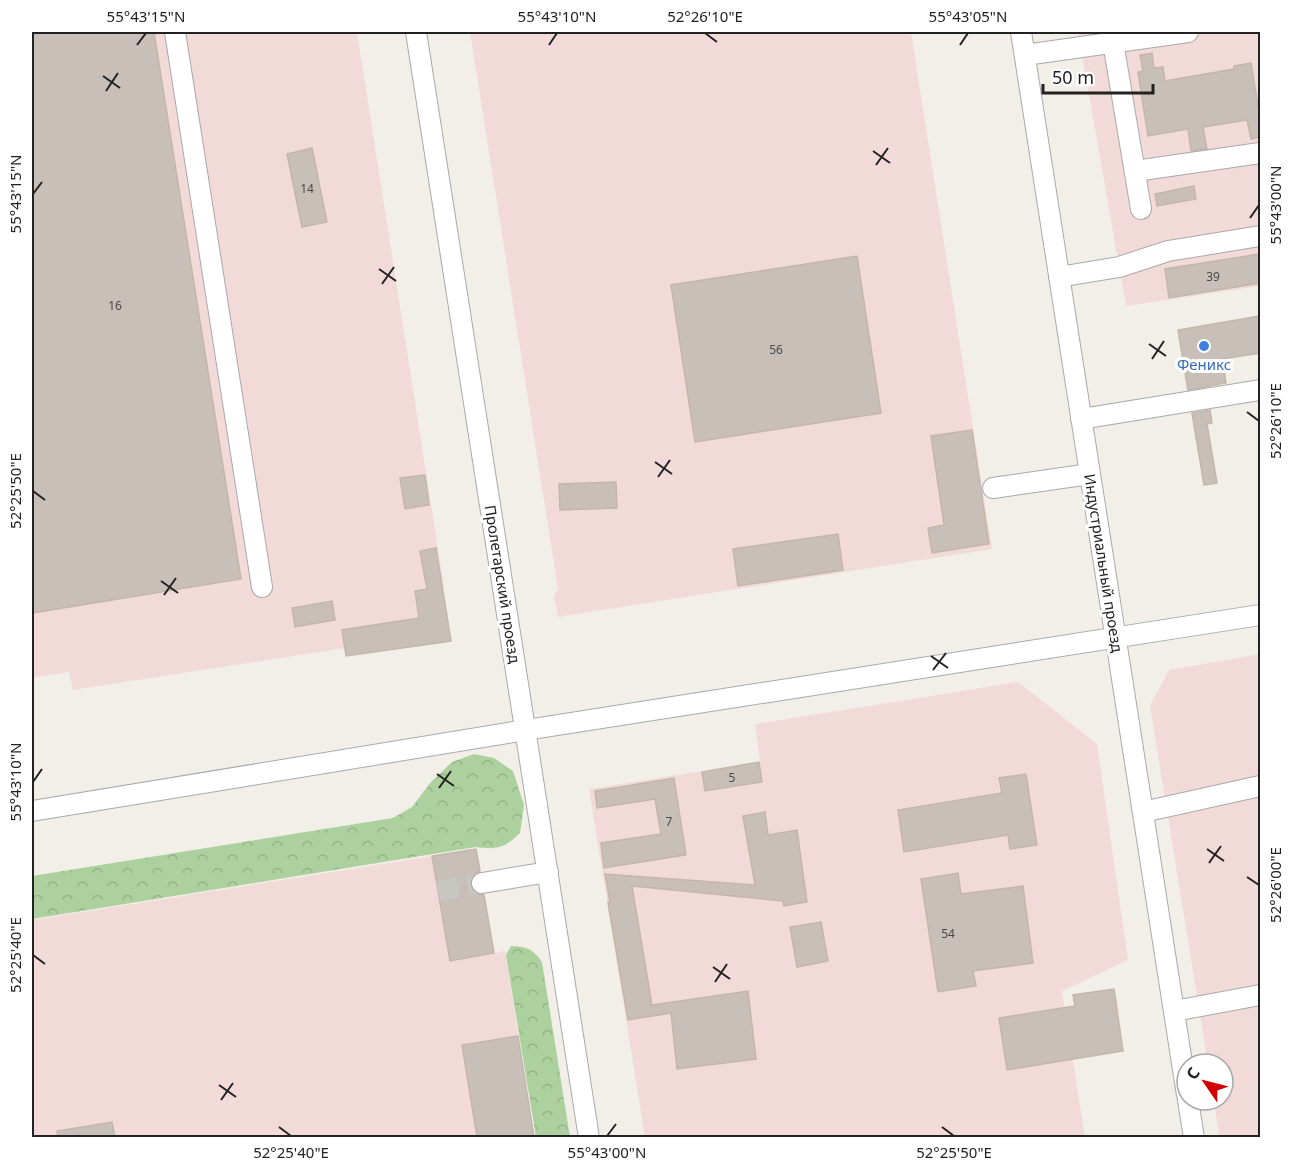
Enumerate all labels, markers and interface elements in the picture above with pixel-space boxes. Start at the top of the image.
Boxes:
text: 55°43'15"N [107,6,185,26]
text: 55°43'10"N [518,6,596,26]
text: 52°26'10"E [667,6,743,26]
text: 55°43'05"N [929,6,1007,26]
scale bar [1043,57,1152,95]
text: 50 m [1052,65,1094,89]
text: 55°43'15"N [5,155,25,233]
text: 55°43'00"N [1265,166,1285,244]
house number: 14 [300,180,314,197]
house number: 39 [1206,268,1220,285]
house number: 16 [108,297,122,314]
marker: Феникс [1197,339,1211,353]
house number: 56 [769,341,783,358]
place label: Феникс [1177,354,1231,374]
text: 52°26'10"E [1265,383,1285,459]
text: 52°25'50"E [5,453,25,529]
street label: Индустриальный проезд [1080,472,1128,654]
street label: Пролетарский проезд [481,503,525,665]
text: 55°43'10"N [5,743,25,821]
house number: 5 [729,769,736,786]
house number: 7 [666,813,673,830]
text: 52°26'00"E [1265,847,1285,923]
text: 52°25'40"E [5,917,25,993]
house number: 54 [941,925,955,942]
north arrow [1175,1052,1235,1112]
text: С [1181,1063,1205,1084]
text: 52°25'40"E [253,1142,329,1162]
text: 55°43'00"N [568,1142,646,1162]
text: 52°25'50"E [916,1142,992,1162]

